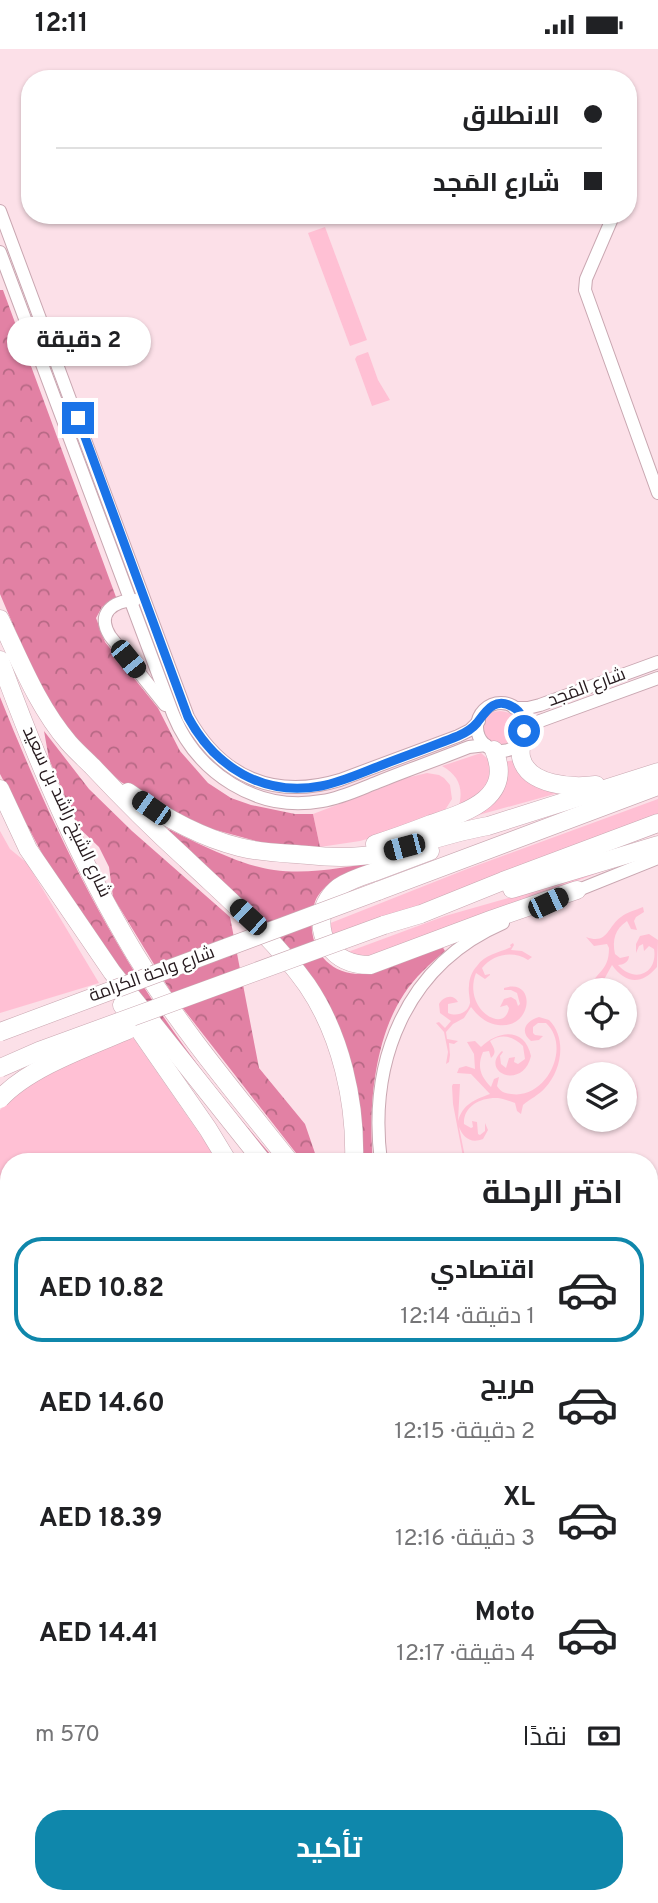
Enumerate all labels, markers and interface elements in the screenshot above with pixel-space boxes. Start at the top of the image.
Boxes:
text: 12:11 [35,8,88,41]
text: الانطلاق [462,101,560,134]
text: شارع المَجد [433,168,560,201]
callout: 2 دقيقة [6,317,150,365]
text: 2 دقيقة [37,327,121,356]
route end [62,402,94,434]
car [107,636,150,682]
street label: شارع المَجد [545,663,629,713]
route start [508,715,540,747]
street label: شارع الشيخ راشد بن سعيد [16,723,116,901]
car [128,787,175,829]
car [381,831,428,863]
car [525,885,572,921]
car [226,895,271,939]
street label: شارع واحة الكرامة [86,942,218,1008]
map controls [567,978,637,1132]
button: locate [567,978,637,1048]
button: layers [567,1062,637,1132]
text: اختر الرحلة [482,1175,623,1215]
text: اقتصادي [430,1255,535,1288]
icon: car [556,1258,619,1321]
text: AED 10.82 [39,1273,164,1306]
text: 1 دقيقة · 12:14 [400,1303,535,1332]
text: مريح [480,1370,535,1403]
icon: car [556,1373,619,1436]
text: AED 14.60 [39,1388,165,1421]
text: 2 دقيقة · 12:15 [394,1418,535,1447]
text: XL [503,1482,535,1515]
icon: car [556,1488,619,1551]
text: AED 18.39 [39,1503,163,1536]
text: 3 دقيقة · 12:16 [395,1525,535,1554]
text: Moto [475,1597,535,1630]
icon: car [556,1603,619,1666]
text: AED 14.41 [39,1618,159,1651]
text: 4 دقيقة · 12:17 [396,1640,535,1669]
icon: cash [585,1717,623,1755]
text: 570 m [35,1721,100,1750]
text: نقدًا [523,1722,567,1755]
button: تأكيد [35,1810,623,1890]

